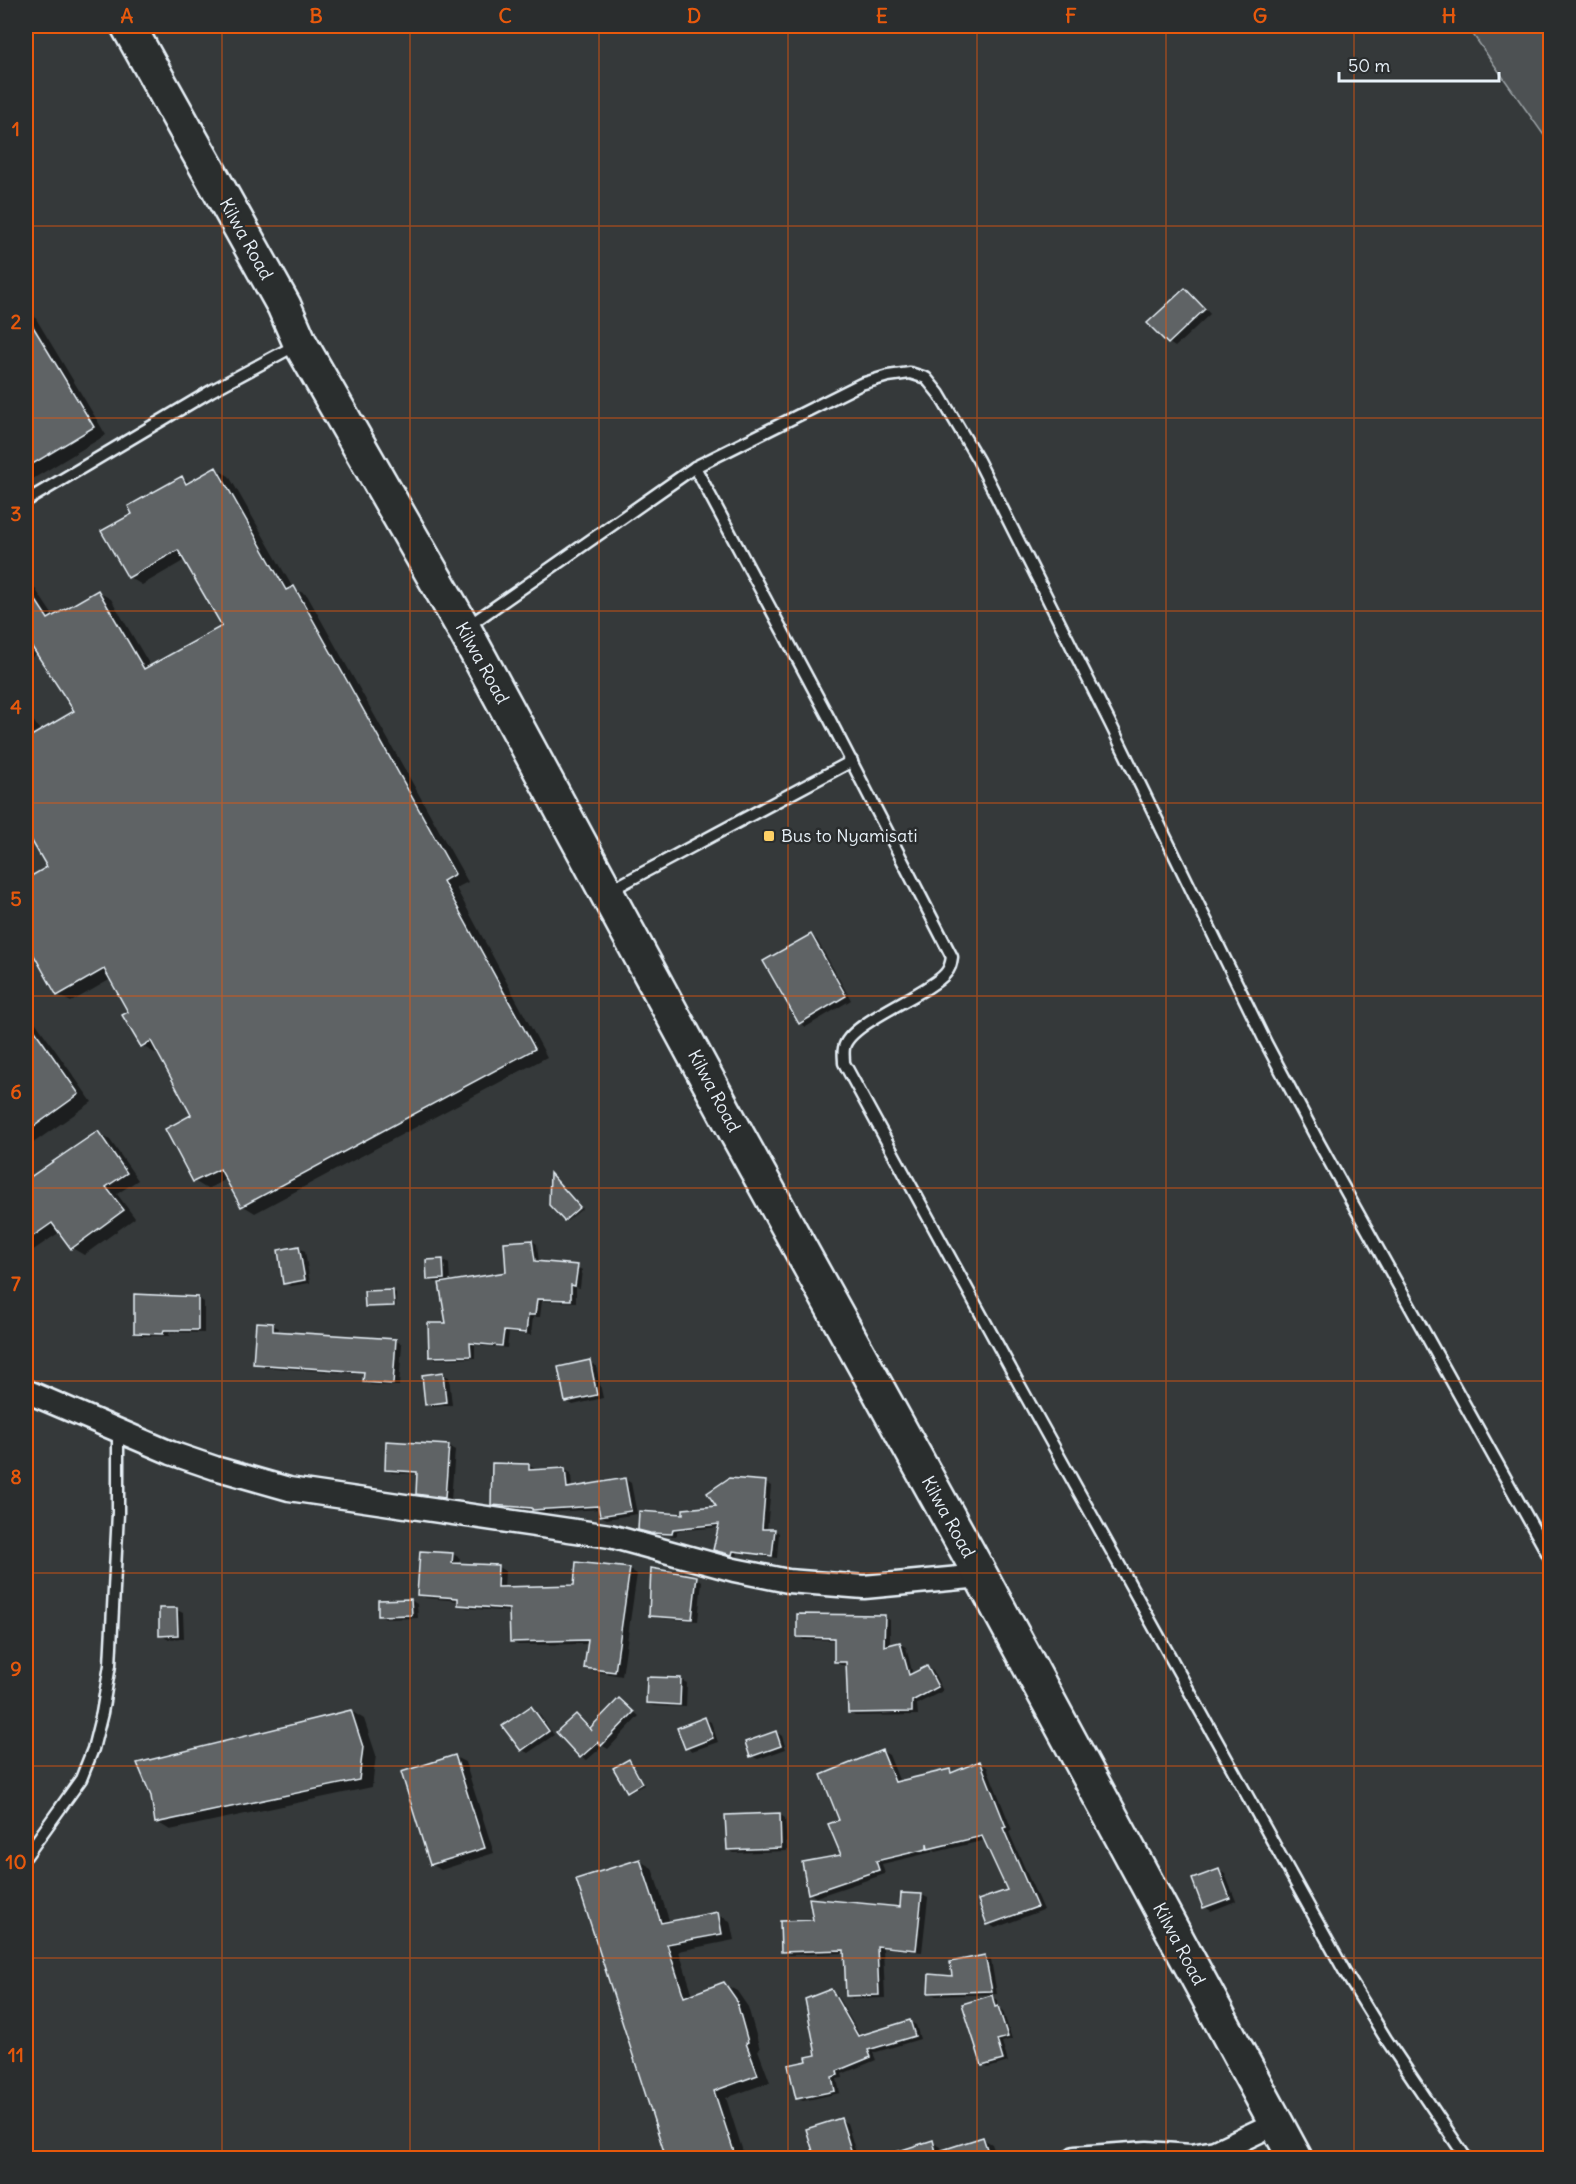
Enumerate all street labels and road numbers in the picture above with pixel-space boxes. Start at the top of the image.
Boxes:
street label: Kilwa Road [215,194,279,284]
street label: Kilwa Road [451,618,515,708]
street label: Kilwa Road [683,1046,746,1136]
street label: Kilwa Road [917,1472,981,1562]
street label: Kilwa Road [1148,1899,1211,1989]

